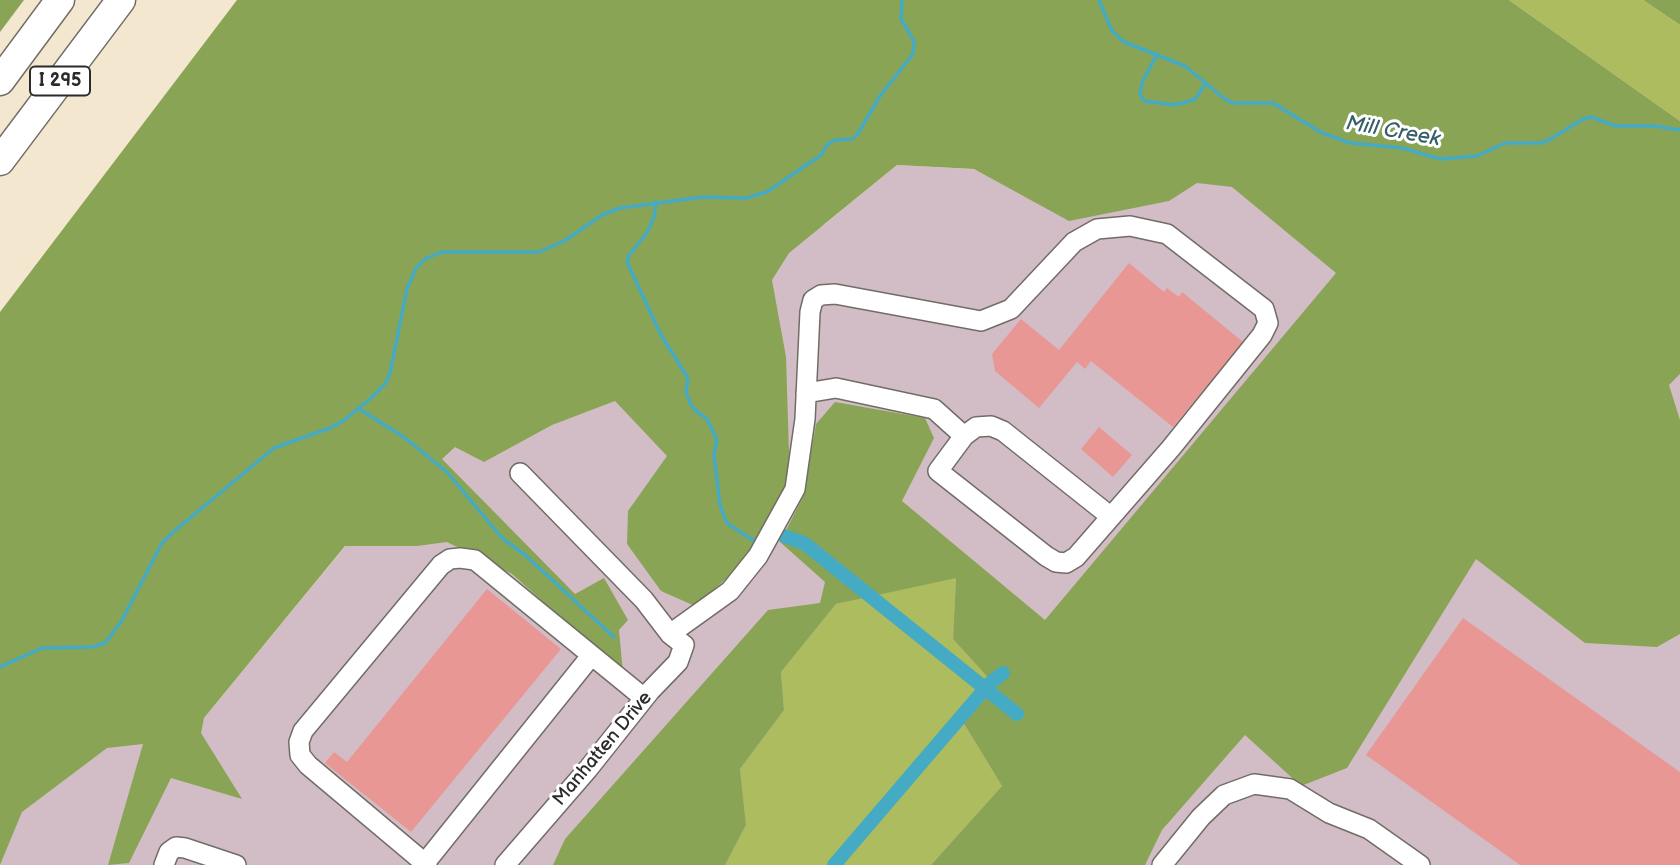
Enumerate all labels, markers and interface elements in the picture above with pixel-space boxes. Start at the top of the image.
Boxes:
road number: I 295 [30,66,90,96]
water label: Mill Creek [1344,111,1442,153]
street label: Manhatten Drive [549,687,657,811]

